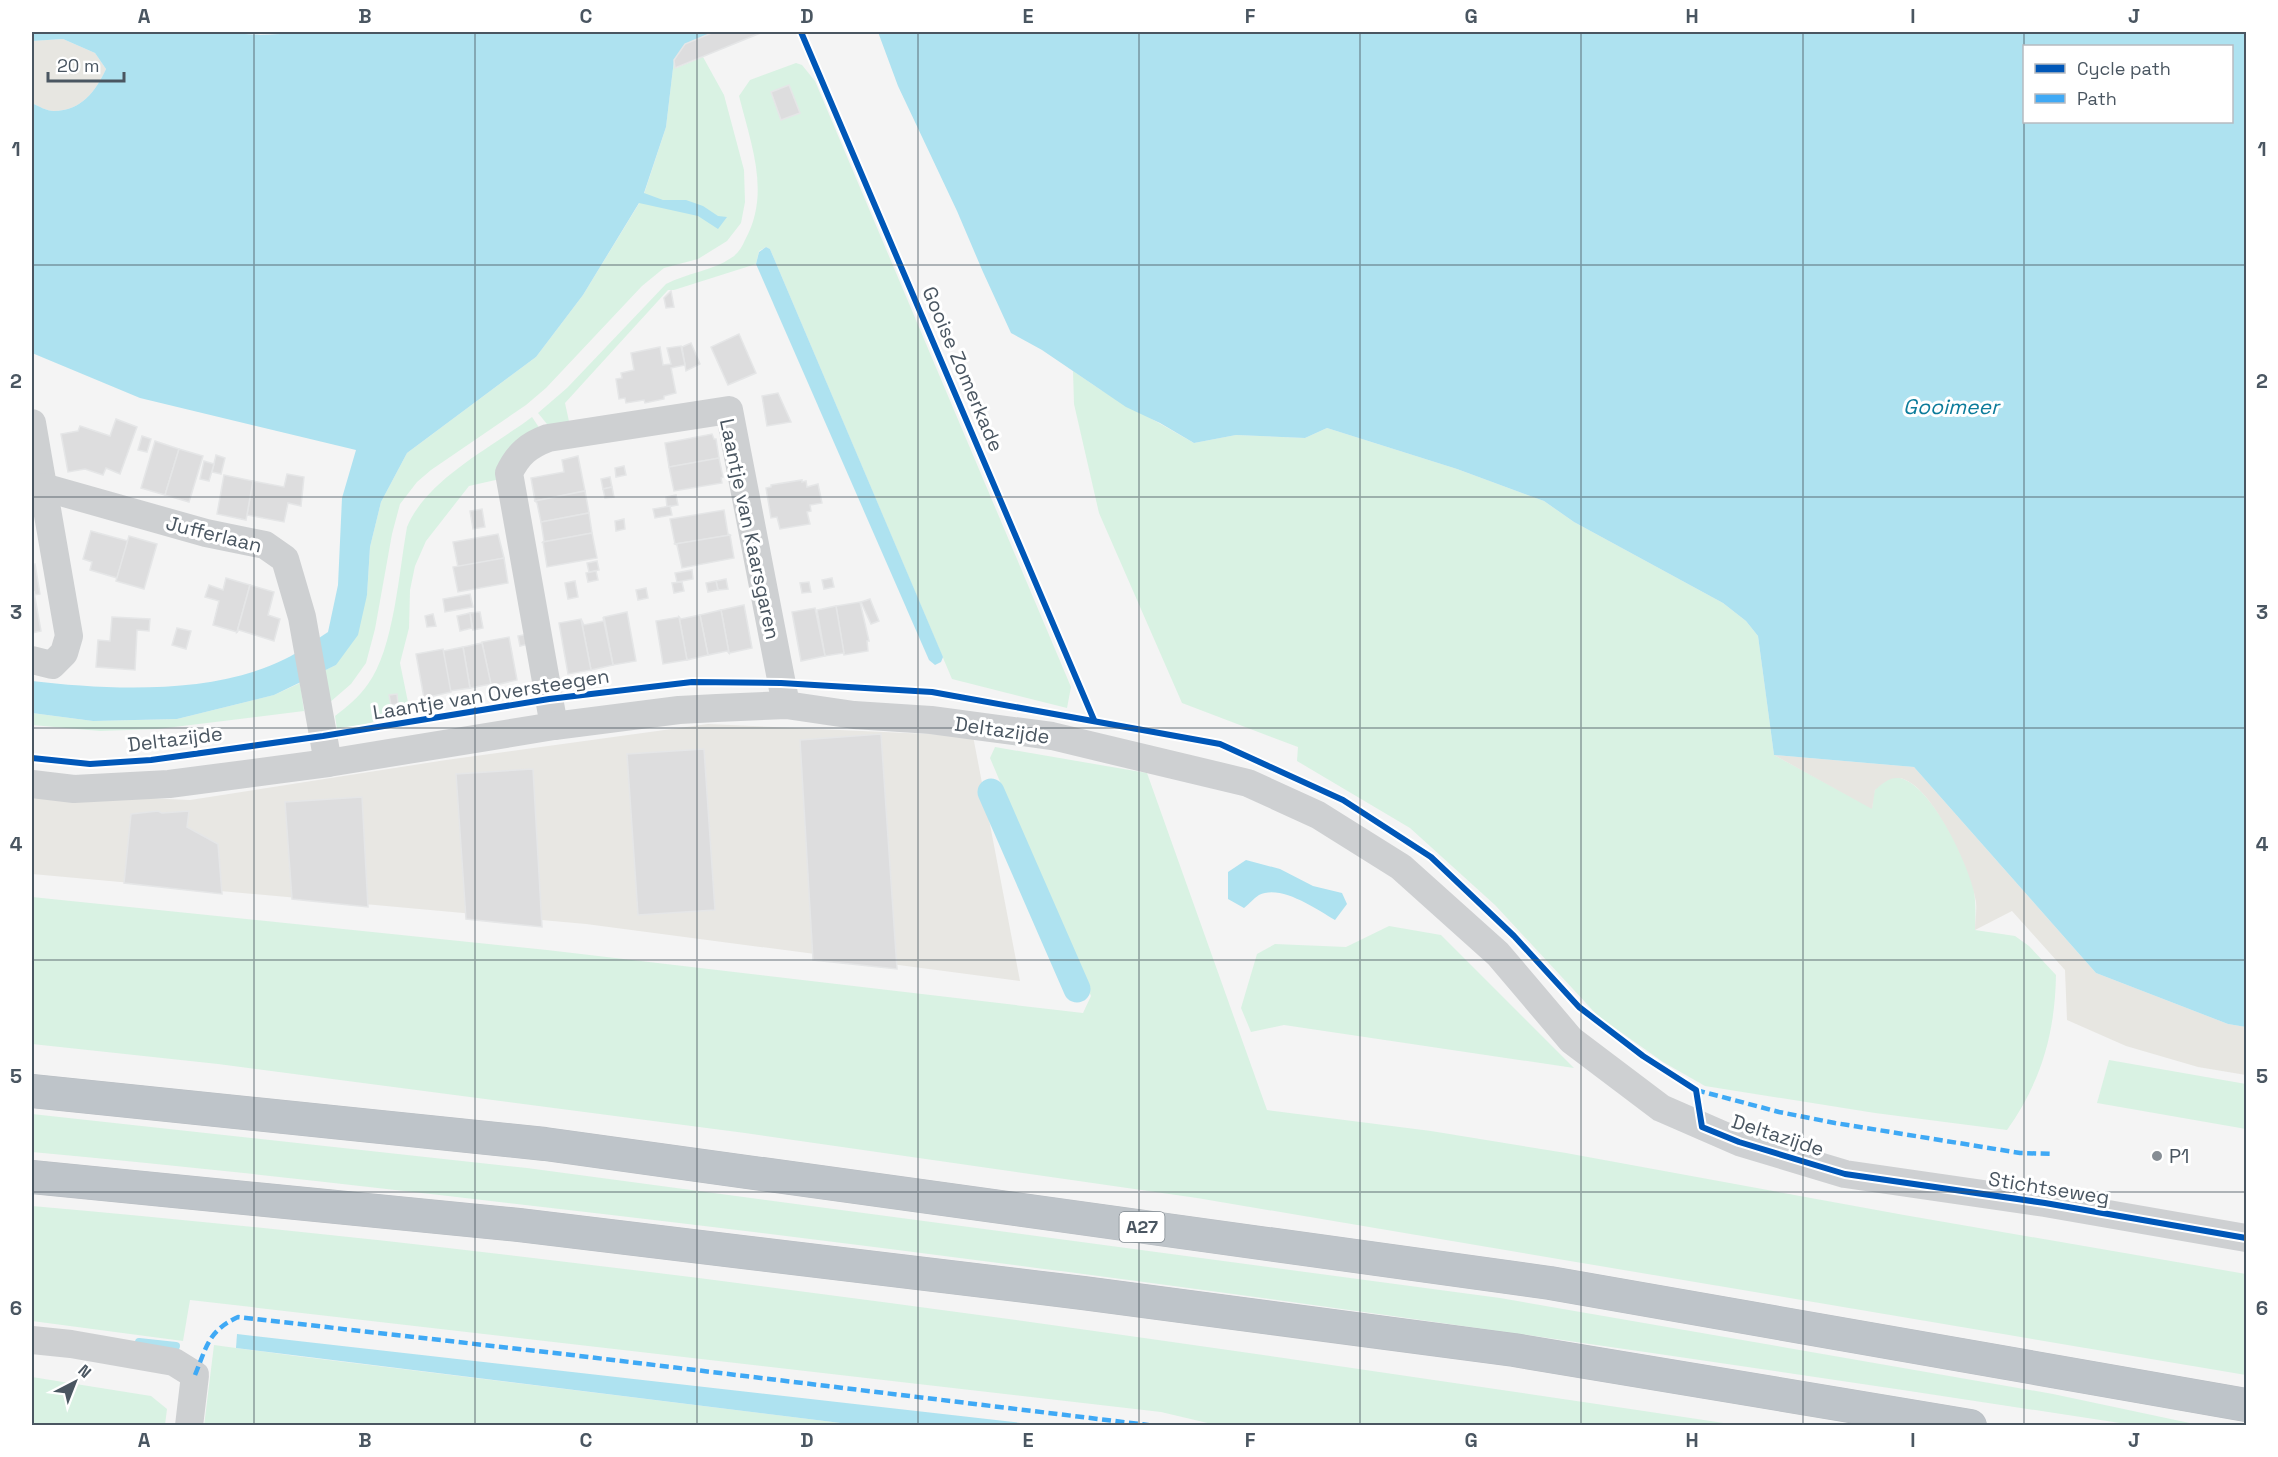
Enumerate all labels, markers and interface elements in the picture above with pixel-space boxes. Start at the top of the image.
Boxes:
text: A [138,3,151,29]
text: B [358,3,372,29]
text: C [580,3,593,29]
text: D [800,3,814,29]
text: E [1022,3,1034,29]
text: F [1245,3,1256,29]
text: G [1464,3,1478,29]
text: H [1685,3,1699,29]
text: I [1910,3,1916,29]
text: J [2128,3,2140,29]
scale bar [48,45,124,83]
legend [2023,45,2233,123]
text: 20 m [57,54,100,77]
text: Cycle path [2077,57,2171,80]
text: Path [2077,87,2117,110]
text: 1 [11,136,21,162]
text: 1 [2257,136,2267,162]
street label: Gooise Zomerkade [916,282,1010,456]
text: 2 [10,368,22,394]
text: 2 [2256,368,2268,394]
water label: Gooimeer [1903,393,2001,420]
street label: Laantje van Kaarsgaren [714,416,786,642]
street label: Jufferlaan [163,510,265,558]
text: 3 [10,599,22,625]
text: 3 [2256,599,2268,625]
street label: Laantje van Oversteegen [371,662,611,726]
street label: Deltazijde [953,710,1051,750]
street label: Deltazijde [126,720,224,758]
text: 4 [10,831,23,857]
text: 4 [2256,831,2269,857]
text: 5 [10,1063,22,1089]
text: 5 [2256,1063,2268,1089]
street label: Deltazijde [1729,1108,1827,1162]
place label: P1 [2169,1143,2189,1169]
marker: P1 [2150,1149,2164,1163]
street label: Stichtseweg [1987,1166,2111,1210]
road number: A27 [1120,1212,1164,1242]
text: 6 [10,1295,22,1321]
text: 6 [2256,1295,2268,1321]
north arrow [45,1352,105,1412]
text: N [74,1360,96,1383]
text: A [138,1427,151,1453]
text: B [358,1427,372,1453]
text: C [580,1427,593,1453]
text: D [800,1427,814,1453]
text: E [1022,1427,1034,1453]
text: F [1245,1427,1256,1453]
text: G [1464,1427,1478,1453]
text: H [1685,1427,1699,1453]
text: I [1910,1427,1916,1453]
text: J [2128,1427,2140,1453]

